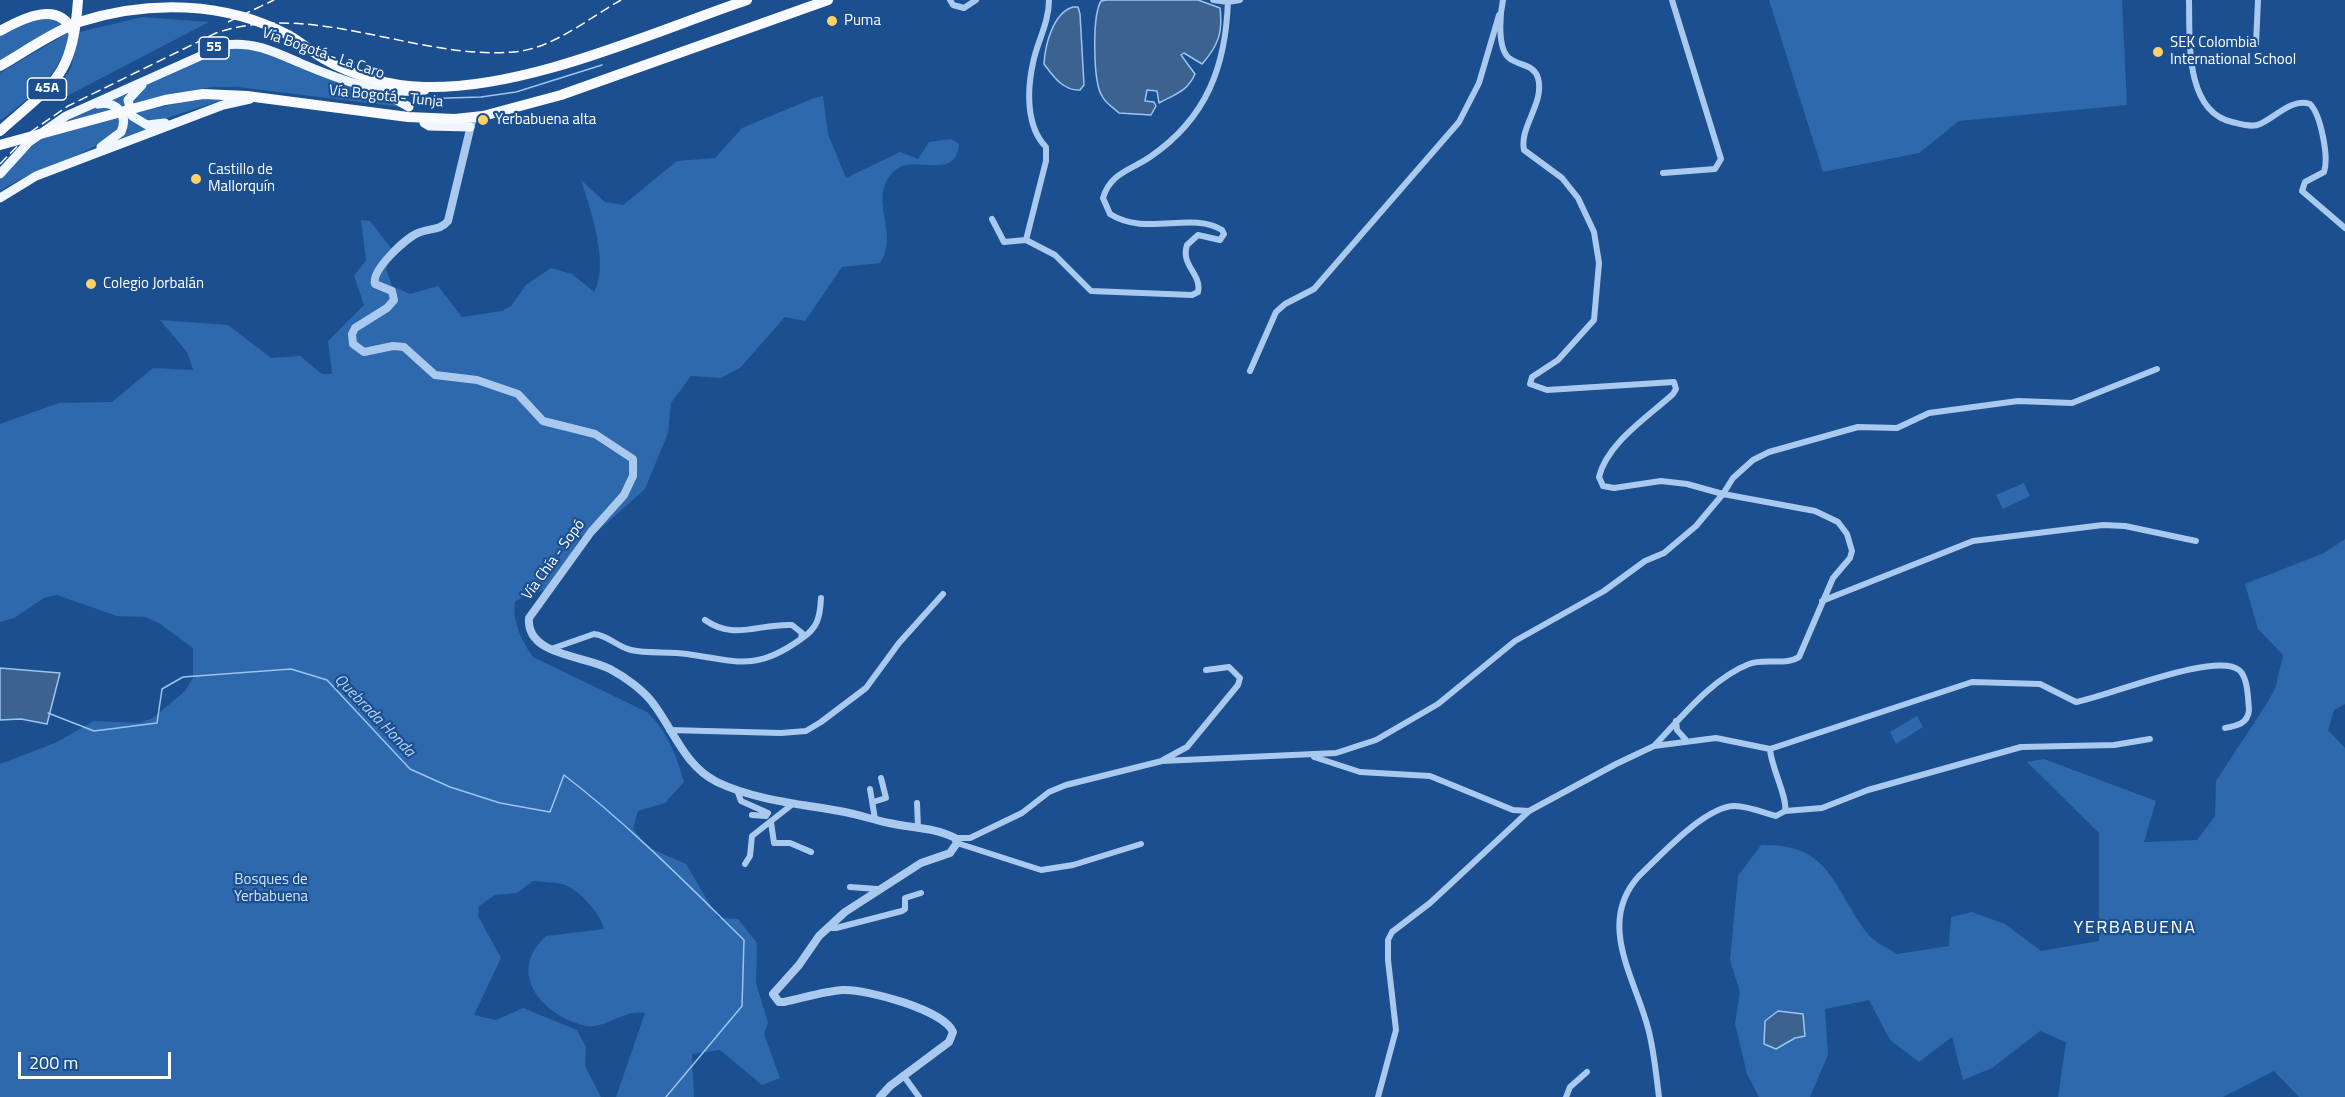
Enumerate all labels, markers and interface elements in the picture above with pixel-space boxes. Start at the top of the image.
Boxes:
place label: Puma [844,12,881,30]
marker: Puma [825,14,839,28]
street label: Vía Bogotá - La Caro [259,25,387,83]
place label: SEK Colombia International School [2170,34,2296,69]
road number: 55 [199,37,229,59]
marker: SEK Colombia International School [2151,45,2165,59]
road number: 45A [28,78,66,100]
street label: Vía Bogotá - Tunja [328,82,444,112]
place label: Yerbabuena alta [495,111,596,129]
marker: Yerbabuena alta [476,113,490,127]
place label: Castillo de Mallorquín [208,161,275,196]
marker: Castillo de Mallorquín [189,172,203,186]
place label: Colegio Jorbalán [103,275,204,293]
marker: Colegio Jorbalán [84,277,98,291]
street label: Vía Chía - Sopó [519,516,589,604]
water label: Quebrada Honda [330,671,418,761]
park label: Bosques de Yerbabuena [234,871,308,906]
district label: YERBABUENA [2074,918,2196,940]
scale bar [21,1040,174,1078]
text: 200 m [29,1049,78,1076]

